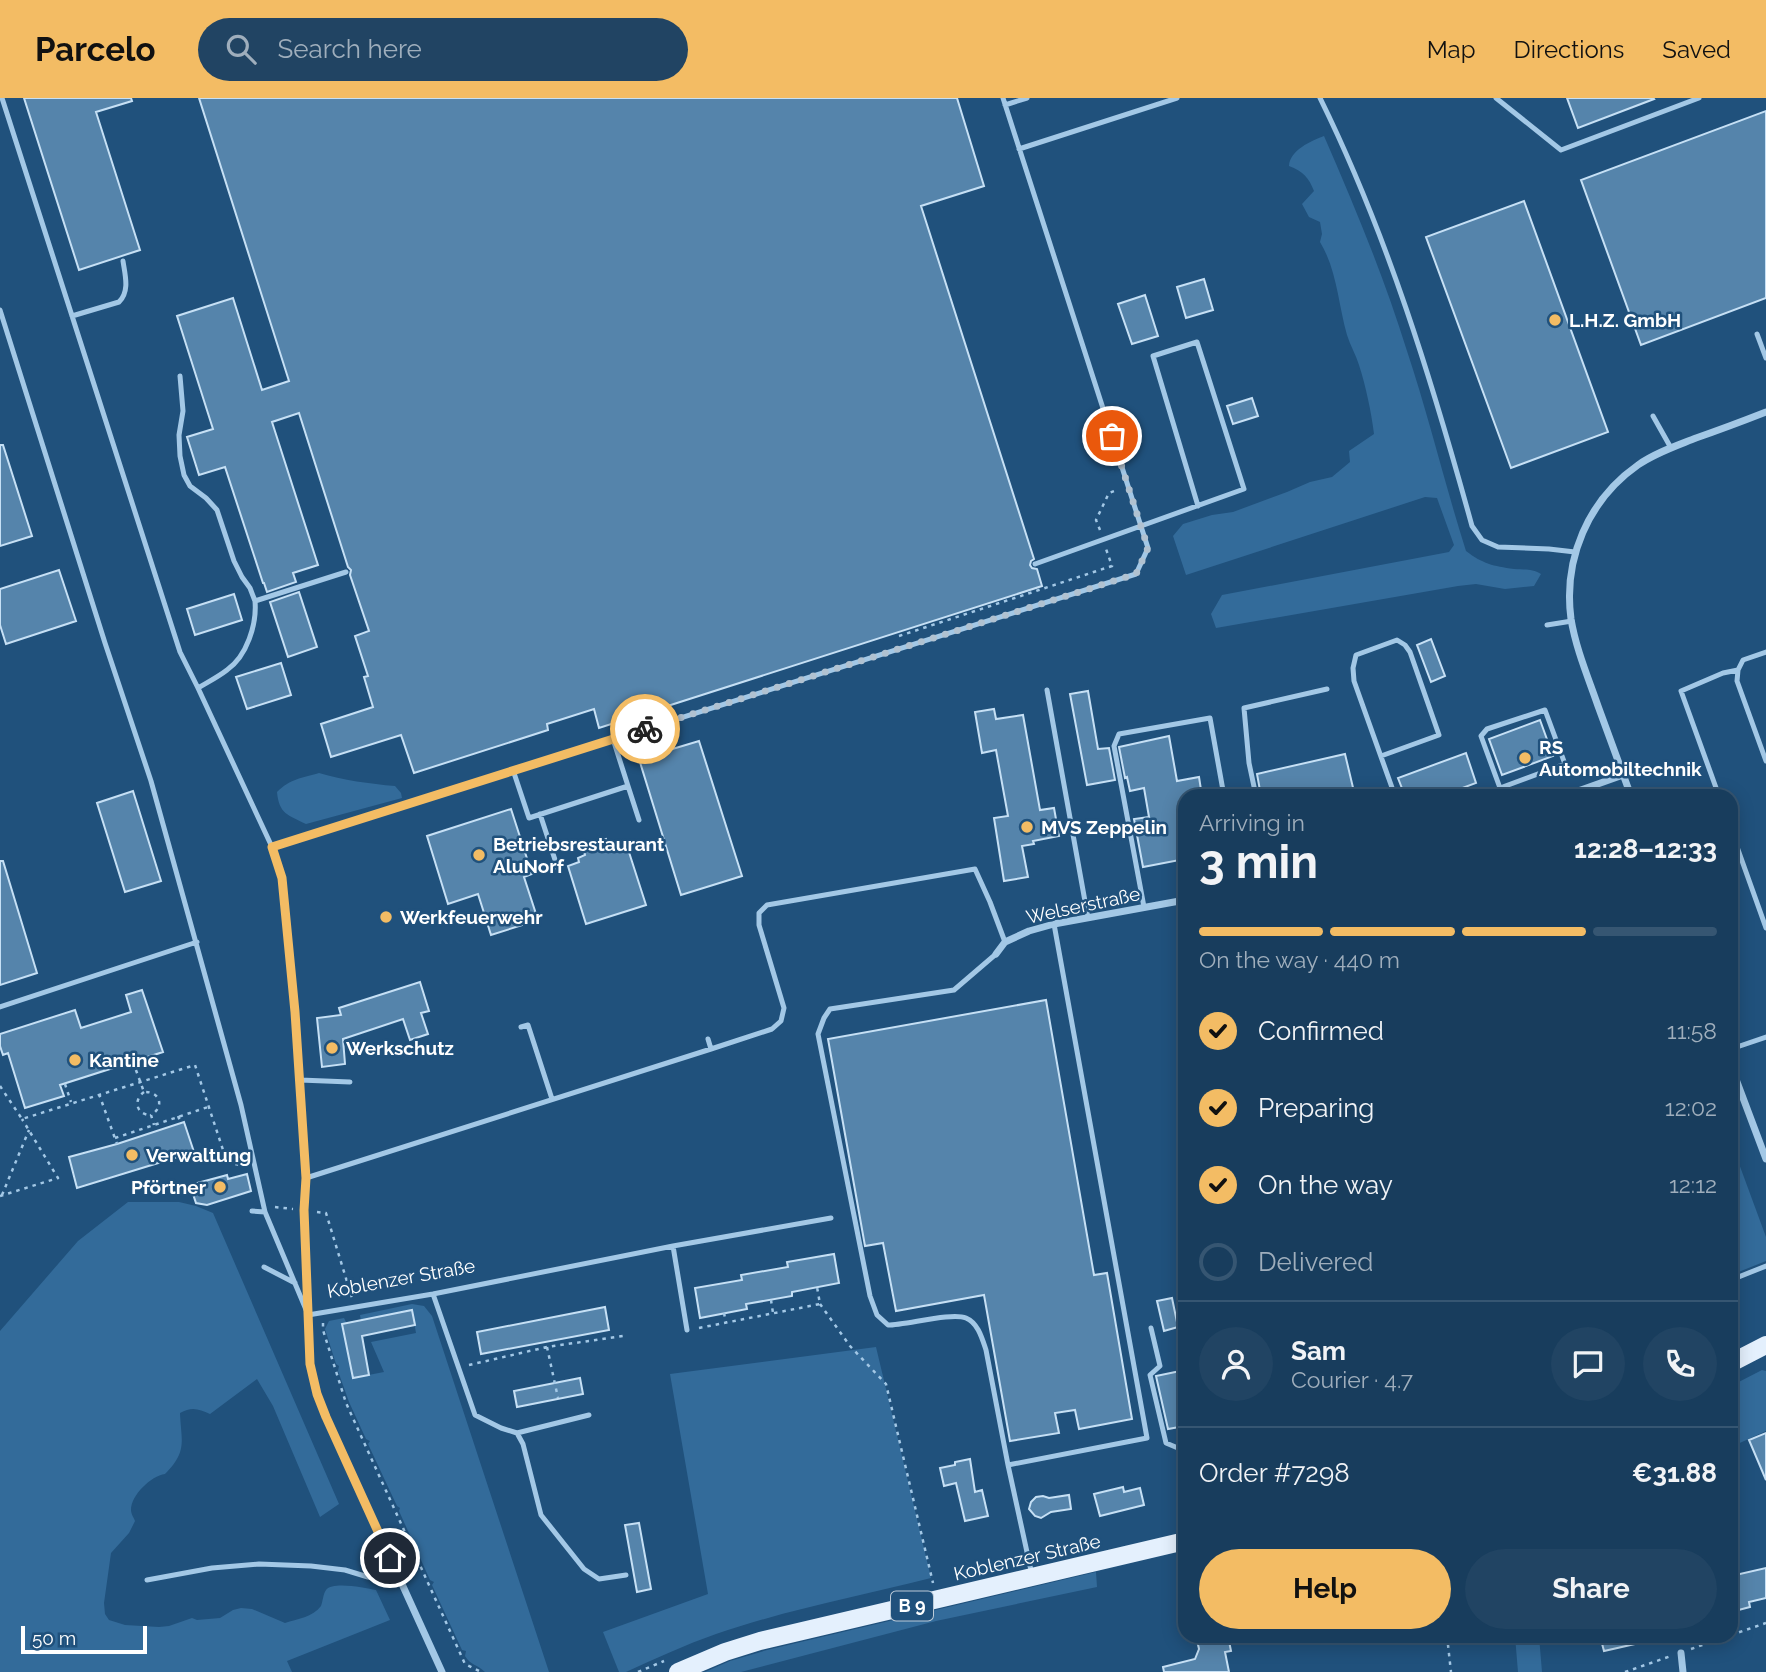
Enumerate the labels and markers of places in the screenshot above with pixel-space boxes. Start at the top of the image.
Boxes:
place label: L.H.Z. GmbH [1569,309,1681,331]
marker: L.H.Z. GmbH [1547,312,1563,328]
pin [1082,406,1142,466]
place label: RS Automobiltechnik [1539,736,1702,780]
marker: RS Automobiltechnik [1517,750,1533,766]
place label: MVS Zeppelin [1041,816,1167,838]
marker: MVS Zeppelin [1019,819,1035,835]
place label: Betriebsrestaurant AluNorf [493,833,665,877]
marker: Betriebsrestaurant AluNorf [471,847,487,863]
place label: Werkfeuerwehr [400,906,543,928]
marker: Werkfeuerwehr [378,909,394,925]
place label: Werkschutz [346,1037,454,1059]
marker: Werkschutz [324,1040,340,1056]
place label: Kantine [89,1049,159,1071]
marker: Kantine [67,1052,83,1068]
place label: Verwaltung [146,1144,251,1166]
marker: Verwaltung [124,1147,140,1163]
place label: Pförtner [131,1176,207,1198]
marker: Pförtner [212,1179,228,1195]
pin [360,1528,420,1588]

